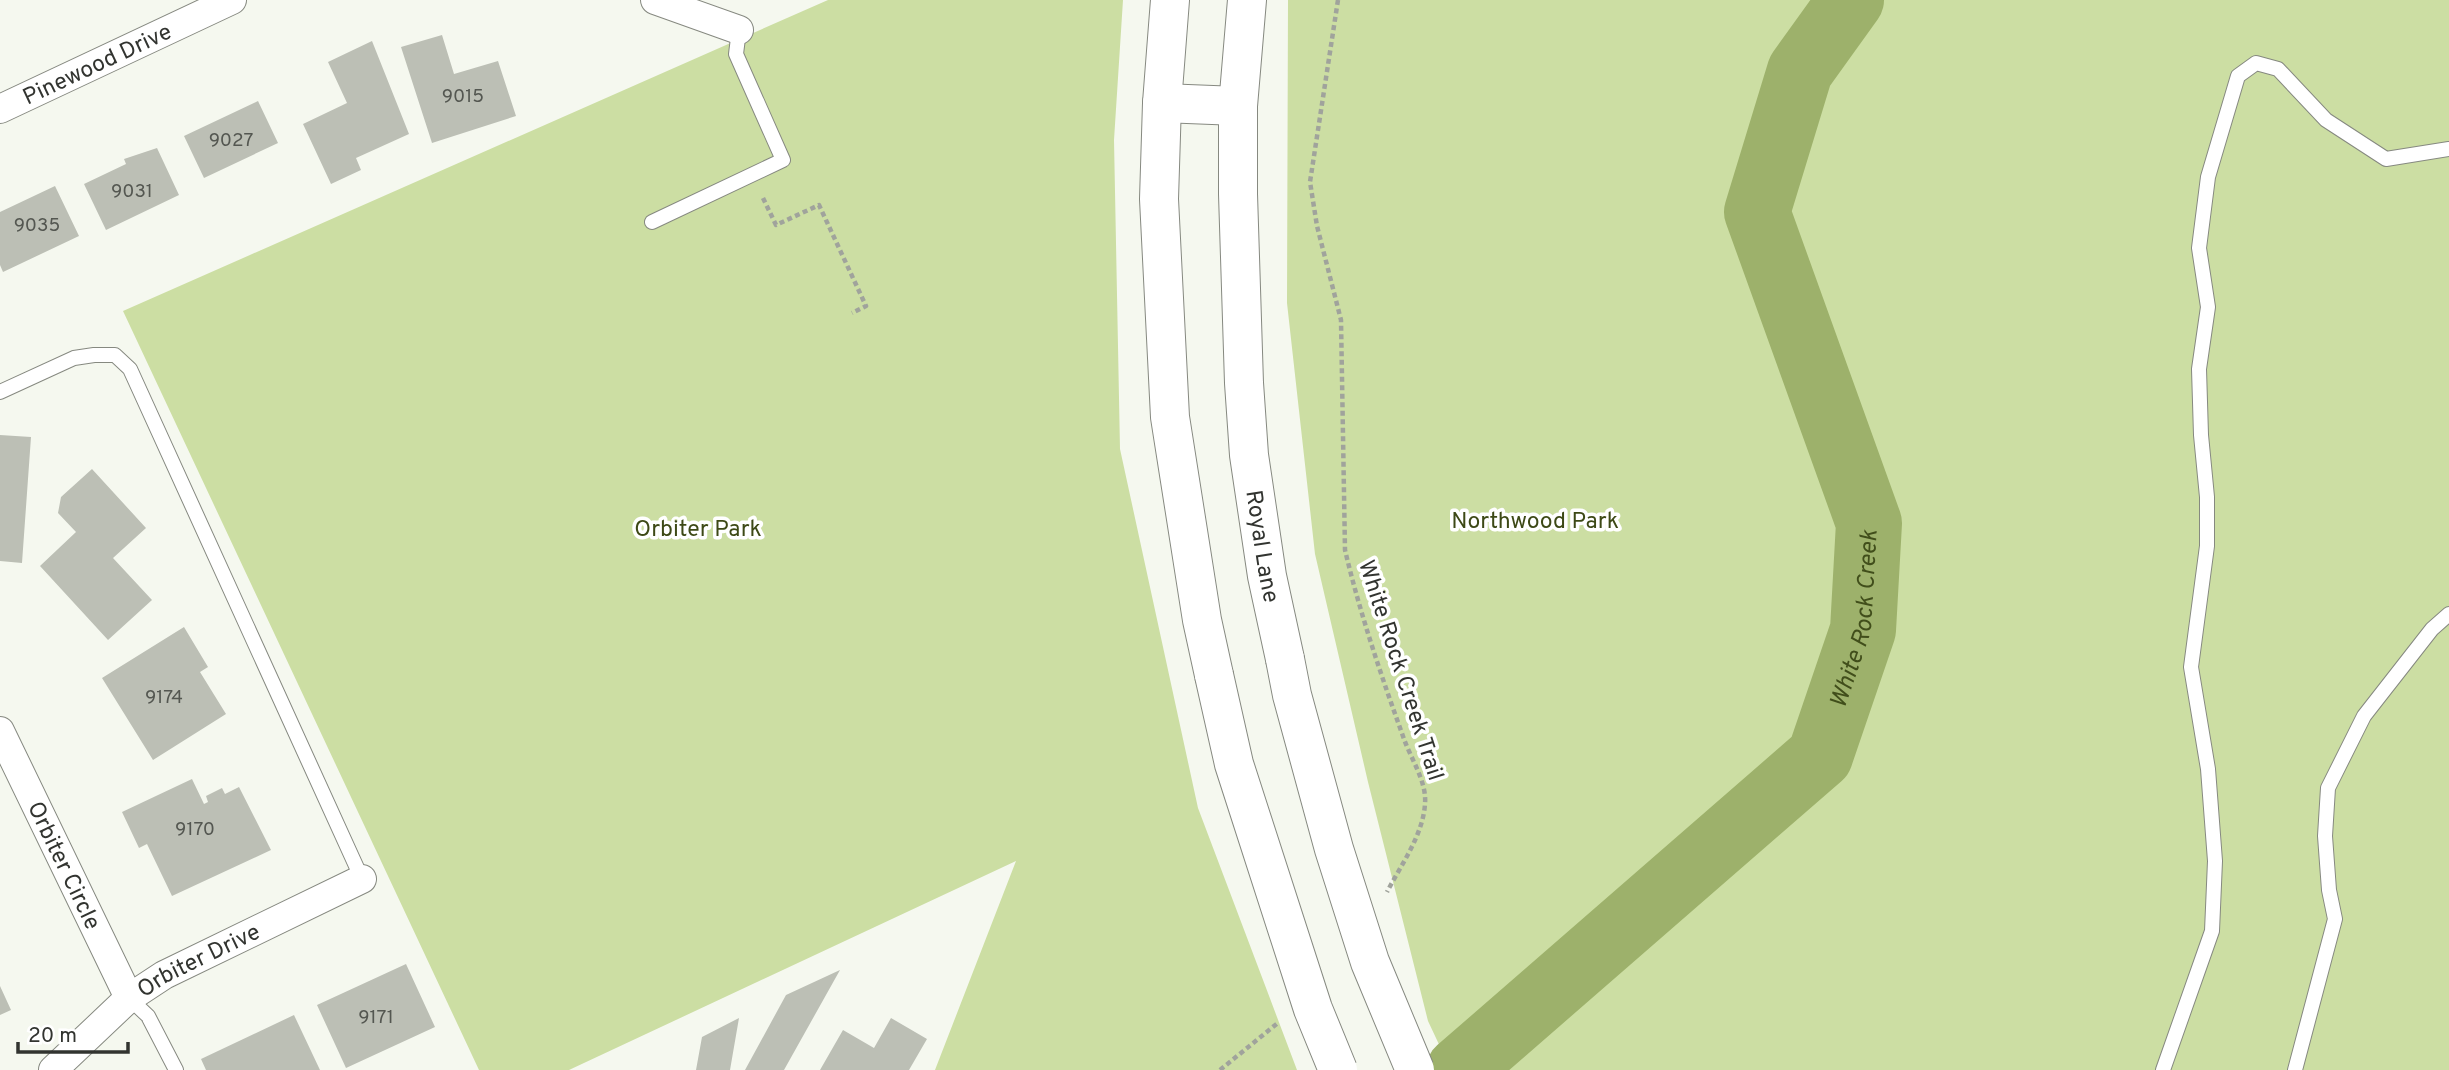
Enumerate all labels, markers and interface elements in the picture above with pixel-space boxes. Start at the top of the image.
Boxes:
street label: Pinewood Drive [19,18,177,113]
house number: 9015 [442,85,484,109]
house number: 9027 [209,129,253,153]
house number: 9031 [111,180,153,204]
house number: 9035 [14,214,60,238]
street label: Royal Lane [1237,488,1284,606]
park label: Northwood Park [1451,508,1619,537]
park label: Orbiter Park [634,516,762,545]
water label: White Rock Creek [1824,528,1886,712]
street label: White Rock Creek Trail [1350,557,1449,785]
house number: 9174 [145,686,183,710]
street label: Orbiter Circle [19,797,106,935]
house number: 9170 [175,818,215,842]
street label: Orbiter Drive [133,919,266,1006]
house number: 9171 [358,1006,394,1030]
scale bar [18,1010,128,1054]
text: 20 m [28,1023,77,1050]

